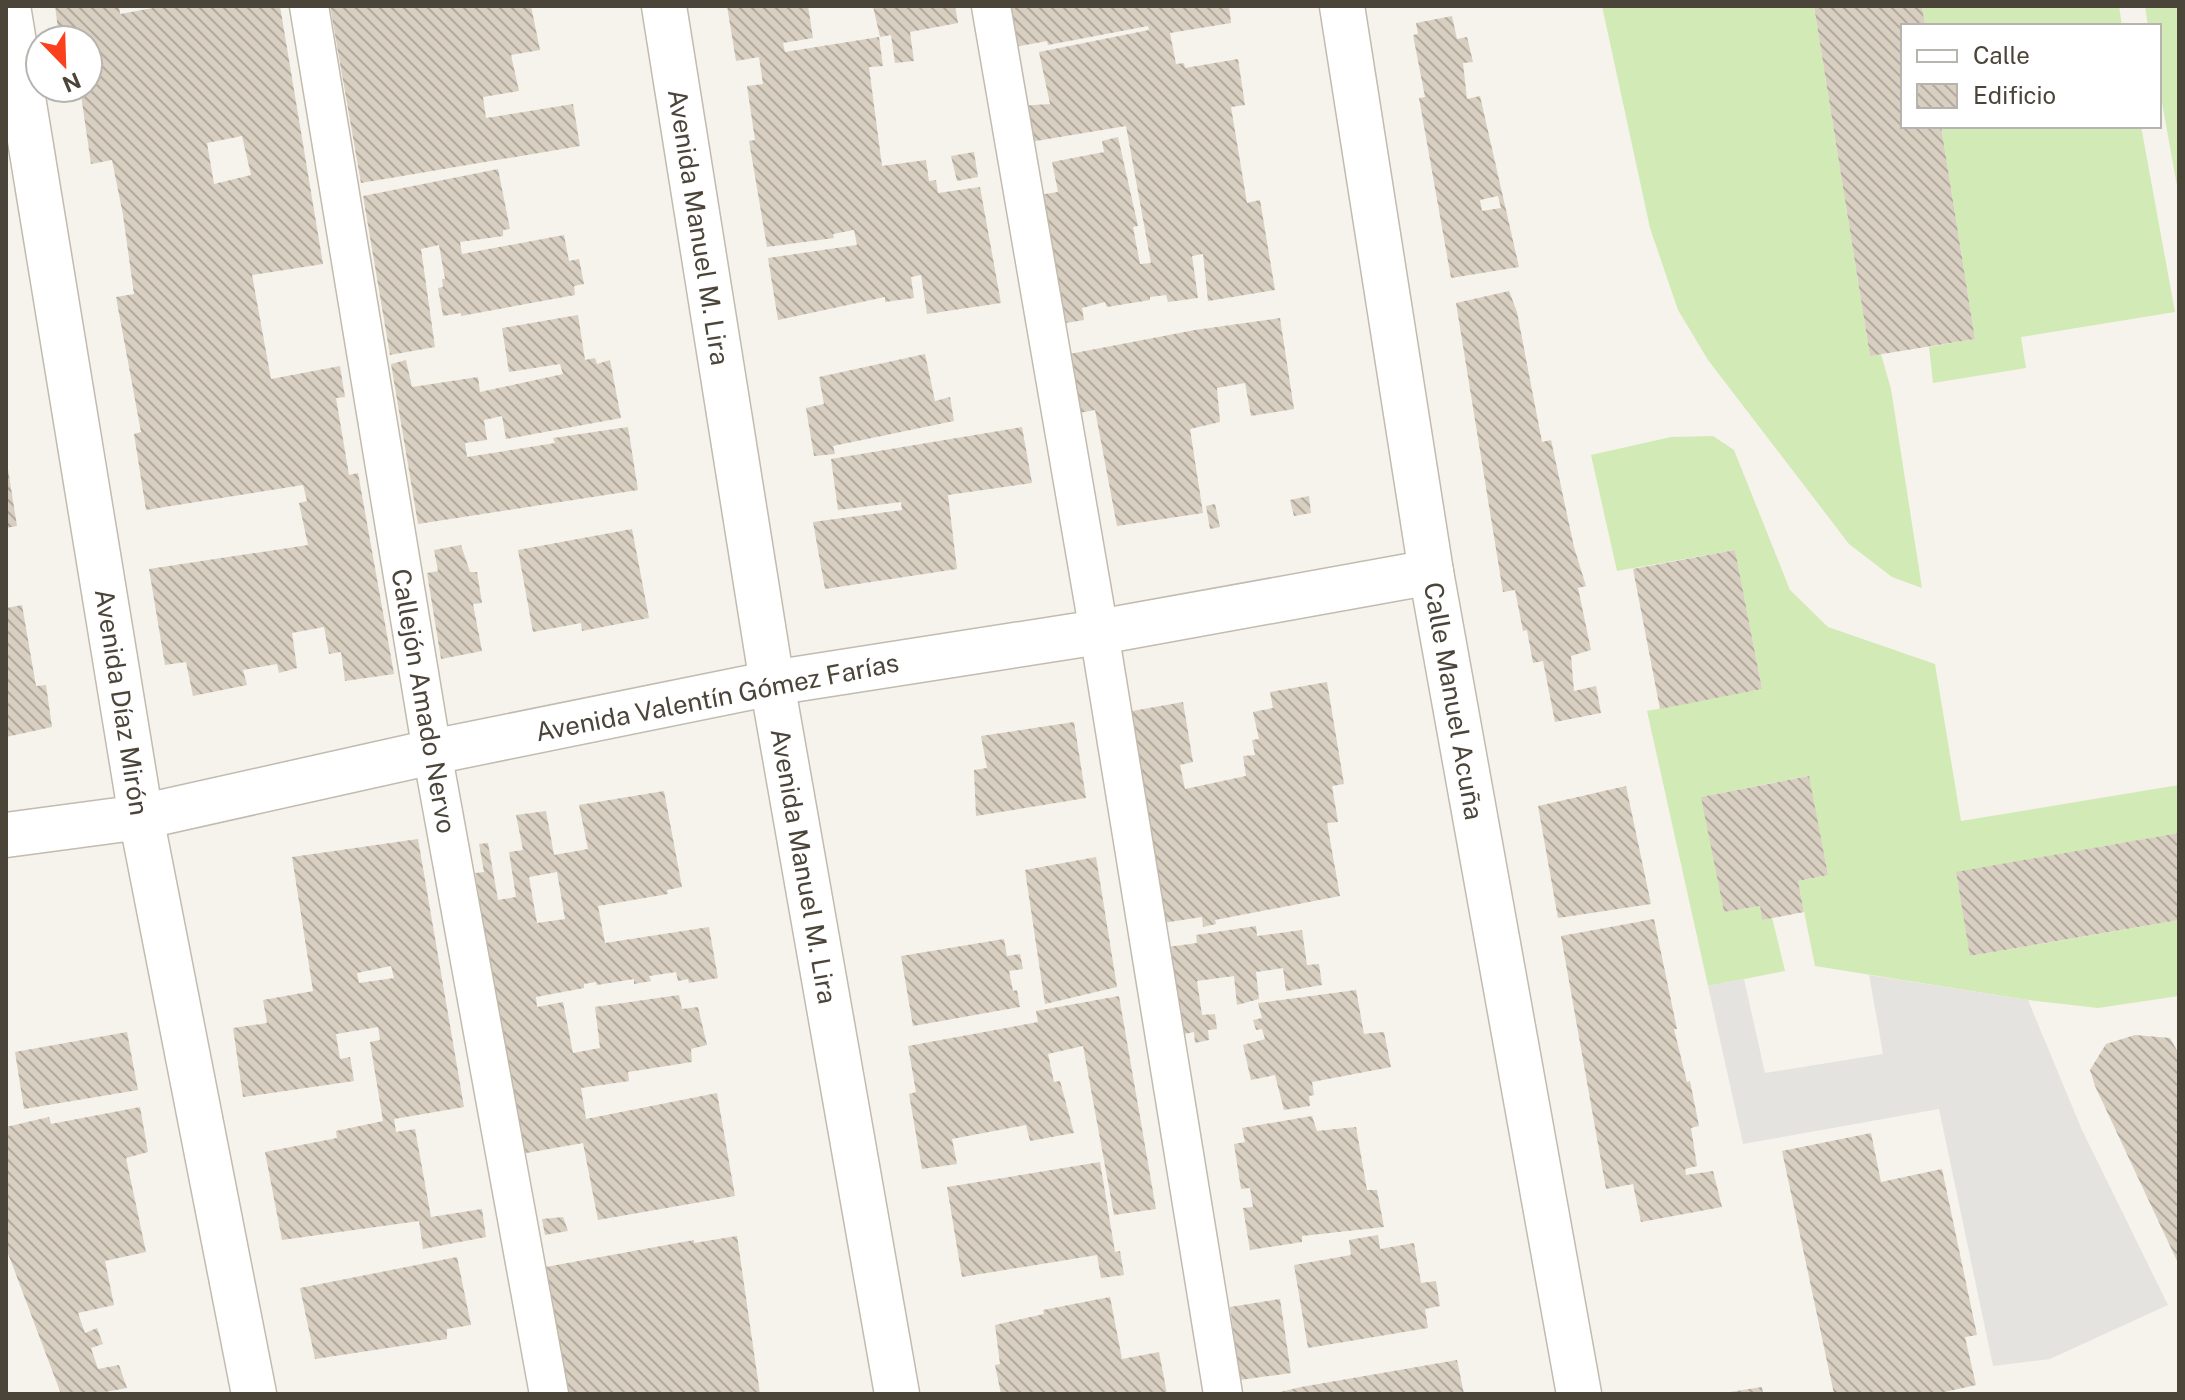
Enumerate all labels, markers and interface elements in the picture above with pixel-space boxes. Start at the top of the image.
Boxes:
north arrow [24,24,104,104]
legend [1901,24,2161,128]
text: Calle [1973,41,2030,69]
text: N [59,67,85,98]
text: Edificio [1973,81,2056,109]
street label: Avenida Manuel M. Lira [662,87,736,367]
street label: Callejón Amado Nervo [385,566,463,836]
street label: Calle Manuel Acuña [1418,580,1490,822]
street label: Avenida Díaz Mirón [89,587,155,817]
street label: Avenida Valentín Gómez Farías [533,647,901,747]
street label: Avenida Manuel M. Lira [764,726,844,1006]

